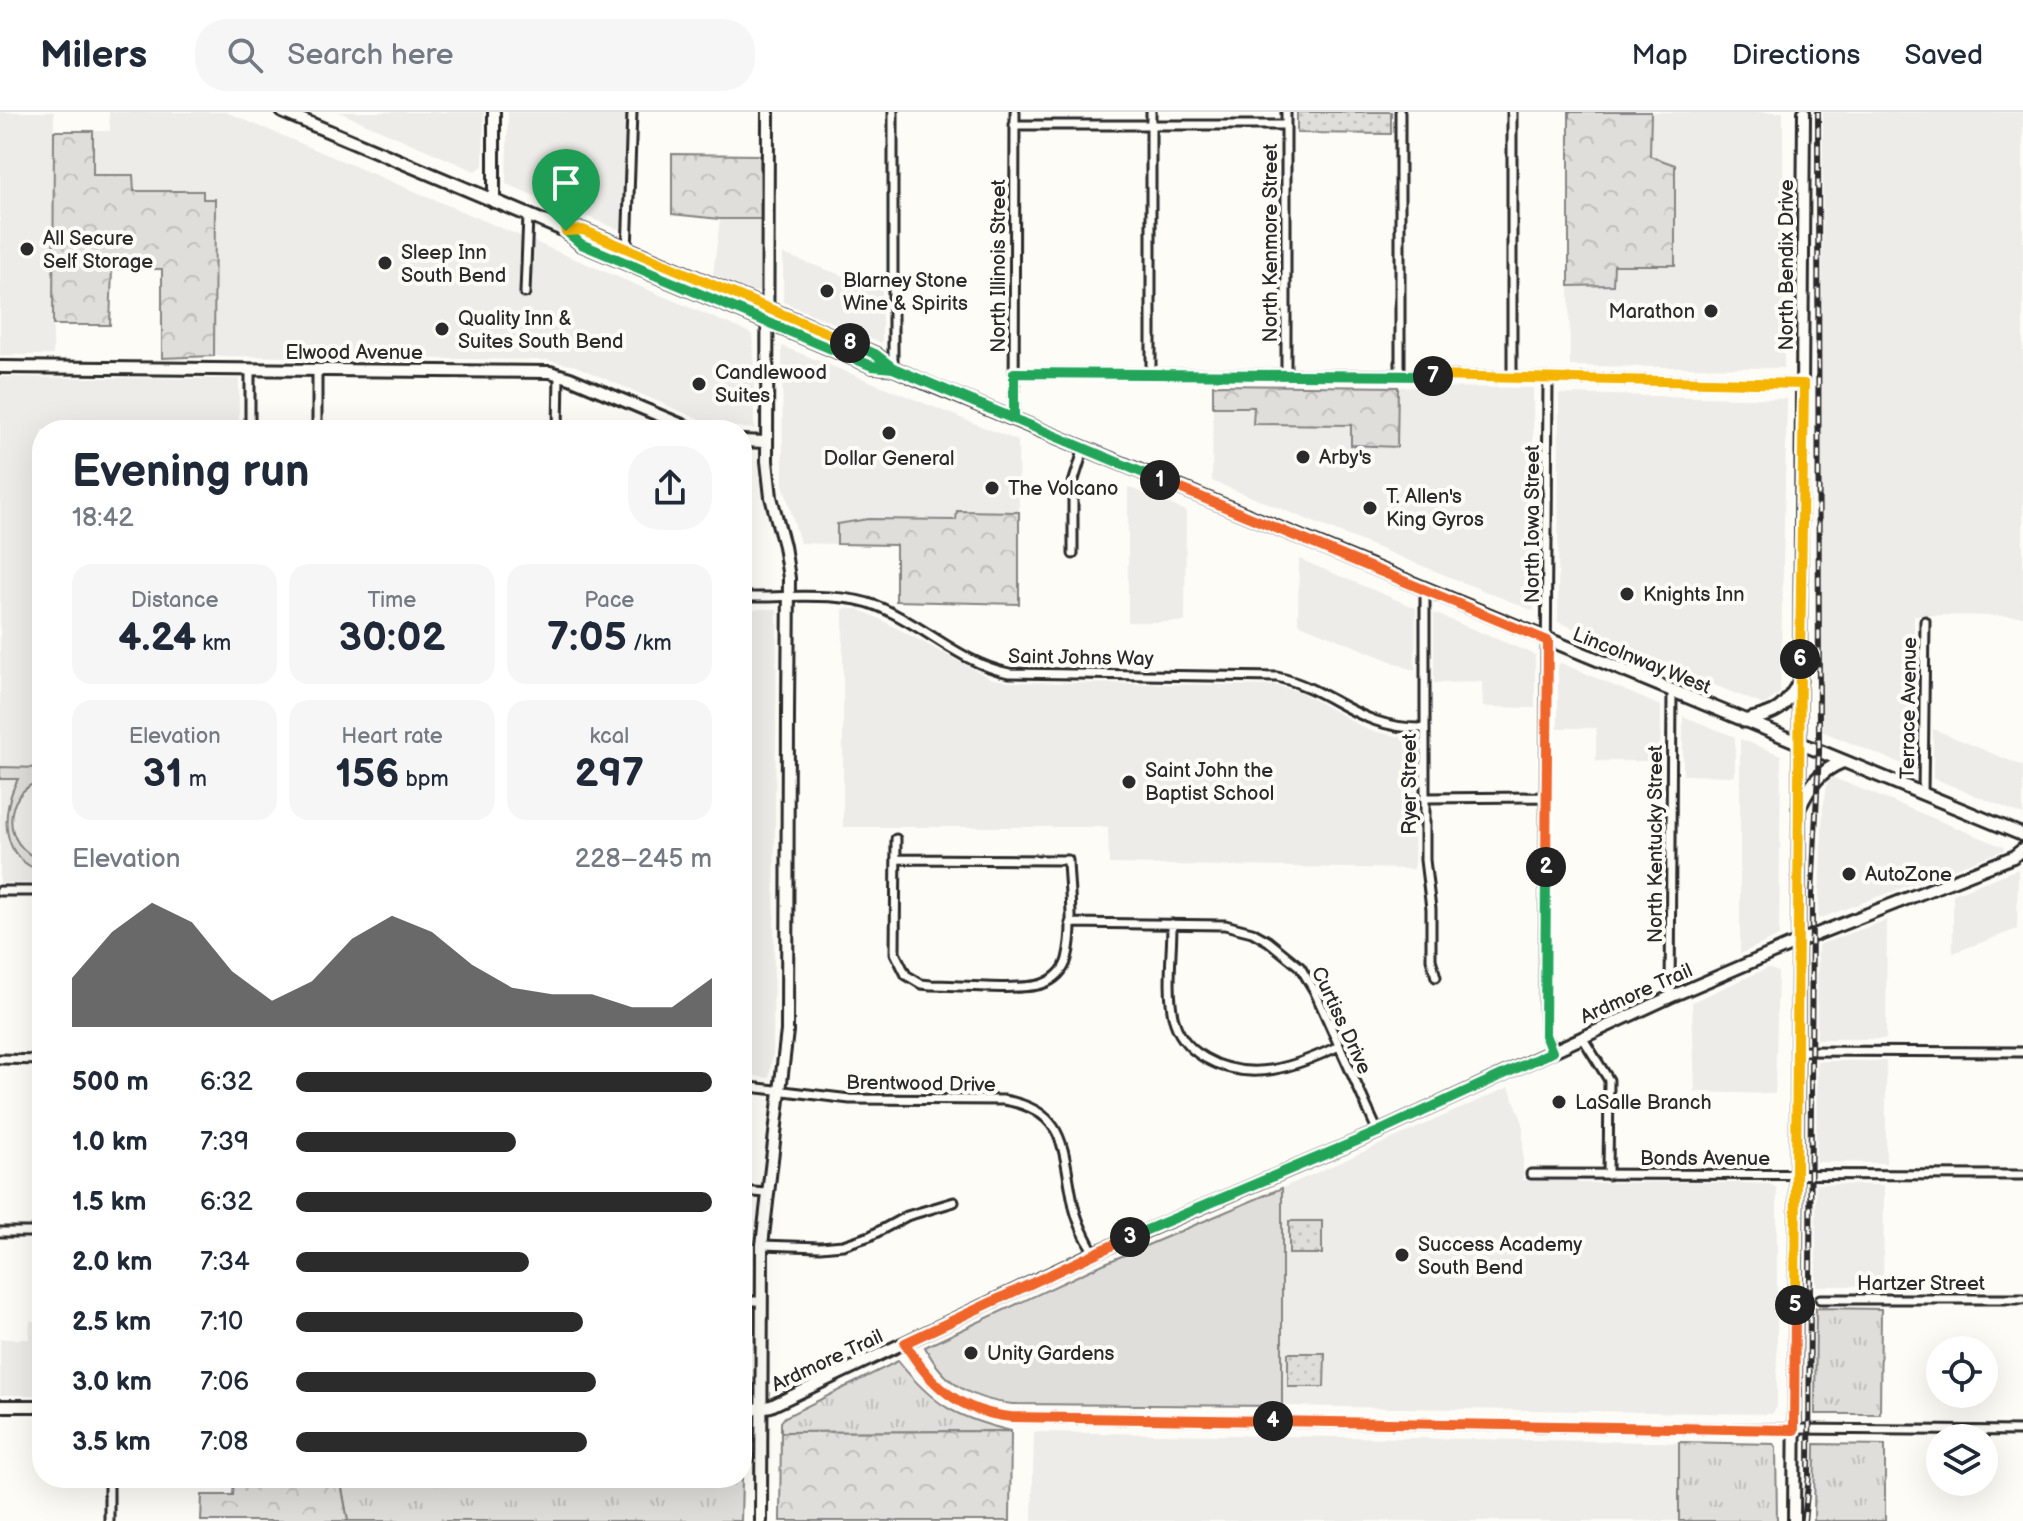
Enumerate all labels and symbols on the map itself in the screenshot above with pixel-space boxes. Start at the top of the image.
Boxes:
street label: North Kenmore Street [1259,144,1283,342]
pin [532,149,600,231]
street label: North Illinois Street [987,179,1011,353]
street label: North Bendix Drive [1775,179,1799,351]
place label: All Secure Self Storage [43,227,153,274]
marker: All Secure Self Storage [18,240,36,258]
place label: Sleep Inn South Bend [401,241,506,288]
marker: Sleep Inn South Bend [376,254,394,272]
place label: Blarney Stone Wine & Spirits [843,269,968,316]
marker: Blarney Stone Wine & Spirits [818,282,836,300]
place label: Marathon [1608,300,1695,324]
marker: Marathon [1702,302,1720,320]
place label: Quality Inn & Suites South Bend [458,307,624,354]
marker: Quality Inn & Suites South Bend [433,320,451,338]
pin: 8 [830,323,870,363]
street label: Elwood Avenue [285,341,423,365]
pin: 7 [1413,356,1453,396]
place label: Candlewood Suites [715,361,827,408]
marker: Candlewood Suites [690,375,708,393]
marker: Dollar General [880,424,898,442]
street label: North Iowa Street [1521,445,1545,603]
place label: Arby's [1319,446,1372,470]
place label: Dollar General [824,447,954,471]
marker: Arby's [1294,448,1312,466]
pin: 1 [1140,460,1180,500]
place label: The Volcano [1008,477,1118,501]
marker: The Volcano [983,479,1001,497]
place label: T. Allen's King Gyros [1386,485,1484,532]
marker: T. Allen's King Gyros [1361,499,1379,517]
place label: Knights Inn [1643,583,1744,607]
marker: Knights Inn [1618,585,1636,603]
street label: Lincolnway West [1569,622,1714,700]
street label: Terrace Avenue [1896,637,1922,779]
pin: 6 [1780,639,1820,679]
street label: Saint Johns Way [1008,645,1154,671]
street label: Ryer Street [1398,733,1422,835]
street label: North Kentucky Street [1644,745,1668,943]
place label: Saint John the Baptist School [1145,759,1274,806]
marker: Saint John the Baptist School [1120,773,1138,791]
pin: 2 [1526,847,1566,887]
place label: AutoZone [1865,863,1952,887]
marker: AutoZone [1840,865,1858,883]
street label: Ardmore Trail [1577,959,1696,1029]
street label: Curtiss Drive [1306,963,1377,1078]
street label: Brentwood Drive [846,1071,996,1097]
place label: LaSalle Branch [1575,1091,1712,1115]
marker: LaSalle Branch [1550,1093,1568,1111]
street label: Bonds Avenue [1640,1147,1770,1171]
pin: 3 [1110,1217,1150,1257]
place label: Success Academy South Bend [1418,1233,1582,1280]
marker: Success Academy South Bend [1393,1246,1411,1264]
street label: Hartzer Street [1857,1272,1985,1296]
pin: 5 [1775,1285,1815,1325]
street label: Ardmore Trail [768,1325,887,1397]
place label: Unity Gardens [987,1342,1115,1366]
marker: Unity Gardens [962,1344,980,1362]
pin: 4 [1253,1401,1293,1441]

